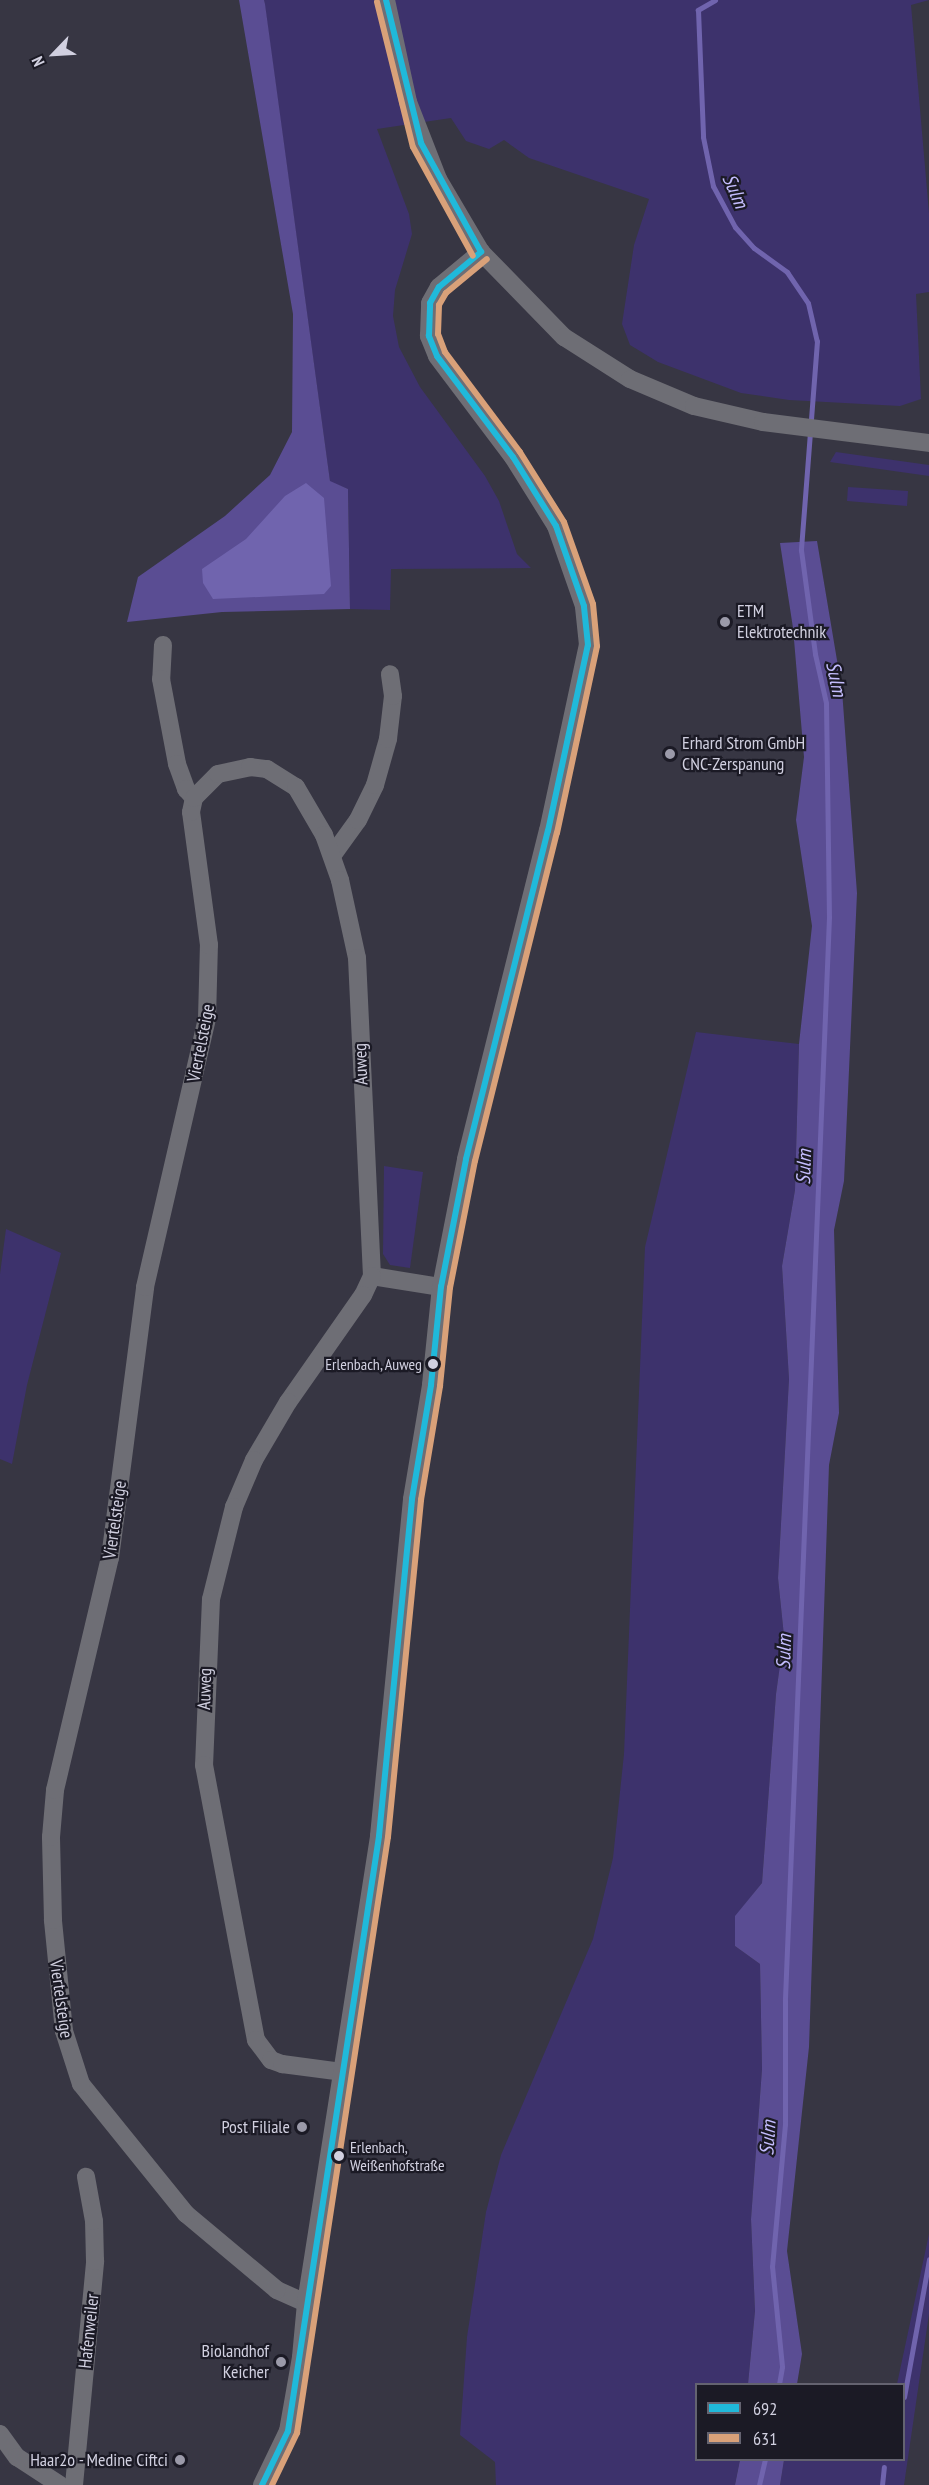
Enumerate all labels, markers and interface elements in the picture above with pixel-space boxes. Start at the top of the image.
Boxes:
north arrow [24,24,84,84]
text: N [27,53,49,70]
water label: Sulm [717,170,753,212]
place label: ETM Elektrotechnik [737,601,826,644]
marker: ETM Elektrotechnik [718,615,732,629]
water label: Sulm [821,659,851,699]
place label: Erhard Strom GmbH CNC-Zerspanung [682,733,805,776]
marker: Erhard Strom GmbH CNC-Zerspanung [663,747,677,761]
street label: Viertelsteige [183,1002,219,1084]
street label: Auweg [349,1043,373,1085]
water label: Sulm [791,1149,817,1185]
place label: Erlenbach, Auweg [324,1354,422,1374]
marker: Erlenbach, Auweg [427,1358,439,1370]
street label: Viertelsteige [99,1479,131,1561]
water label: Sulm [771,1634,797,1670]
street label: Auweg [193,1668,217,1710]
street label: Viertelsteige [45,1958,77,2040]
place label: Post Filiale [222,2116,290,2138]
marker: Post Filiale [295,2120,309,2134]
water label: Sulm [755,2120,781,2156]
place label: Erlenbach, Weißenhofstraße [350,2137,445,2175]
marker: Erlenbach, Weißenhofstraße [333,2150,345,2162]
street label: Hafenweiler [74,2293,104,2369]
place label: Biolandhof Keicher [202,2341,269,2384]
marker: Biolandhof Keicher [274,2355,288,2369]
legend [695,2383,905,2461]
text: 692 [753,2397,777,2420]
text: 631 [753,2427,777,2450]
place label: Haar2o - Medine Ciftci [29,2449,168,2471]
marker: Haar2o - Medine Ciftci [173,2453,187,2467]

